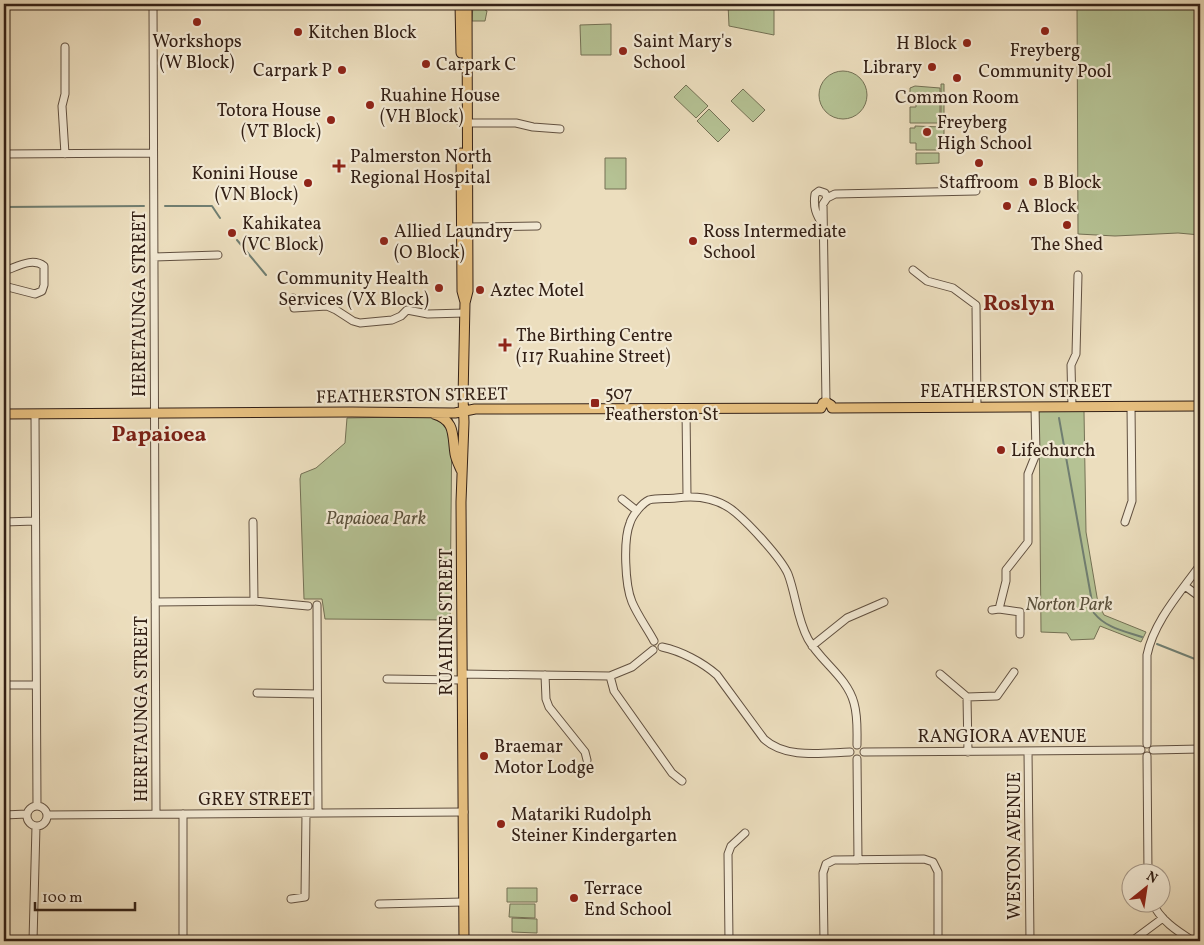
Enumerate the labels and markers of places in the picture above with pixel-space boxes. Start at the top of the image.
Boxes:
marker: Workshops (W Block) [191,16,203,28]
place label: Kitchen Block [308,21,417,46]
marker: Freyberg Community Pool [1039,25,1051,37]
marker: Kitchen Block [292,26,304,38]
place label: Workshops (W Block) [152,30,242,76]
place label: Saint Mary's School [633,30,732,76]
place label: H Block [896,32,957,57]
marker: H Block [961,37,973,49]
place label: Freyberg Community Pool [978,39,1112,85]
marker: Saint Mary's School [617,45,629,57]
place label: Carpark C [436,53,516,78]
place label: Library [863,56,922,81]
marker: Carpark C [420,58,432,70]
place label: Carpark P [253,59,332,84]
marker: Library [926,61,938,73]
marker: Carpark P [336,64,348,76]
marker: Common Room [951,72,963,84]
place label: Ruahine House (VH Block) [380,84,500,130]
place label: Common Room [895,86,1019,111]
place label: Totora House (VT Block) [217,99,321,145]
marker: Ruahine House (VH Block) [364,99,376,111]
place label: Freyberg High School [937,111,1032,157]
marker: Totora House (VT Block) [325,114,337,126]
marker: Freyberg High School [921,126,933,138]
place label: Palmerston North Regional Hospital [350,145,492,191]
marker: Staffroom [973,157,985,169]
marker: Palmerston North Regional Hospital [332,159,346,173]
place label: Konini House (VN Block) [191,162,298,208]
place label: Staffroom [939,171,1019,196]
place label: B Block [1043,171,1102,196]
marker: B Block [1027,176,1039,188]
marker: Konini House (VN Block) [302,177,314,189]
place label: A Block [1017,195,1077,220]
marker: A Block [1001,200,1013,212]
place label: Kahikatea (VC Block) [242,212,323,258]
marker: The Shed [1061,219,1073,231]
place label: Allied Laundry (O Block) [394,220,513,266]
place label: Ross Intermediate School [703,220,846,266]
marker: Kahikatea (VC Block) [226,227,238,239]
place label: The Shed [1031,233,1103,258]
marker: Allied Laundry (O Block) [378,235,390,247]
marker: Ross Intermediate School [687,235,699,247]
place label: Community Health Services (VX Block) [277,267,429,313]
place label: Aztec Motel [490,279,584,304]
marker: Community Health Services (VX Block) [433,282,445,294]
marker: Aztec Motel [474,284,486,296]
place label: The Birthing Centre (117 Ruahine Street) [516,324,673,370]
marker: The Birthing Centre (117 Ruahine Street) [498,338,512,352]
place label: 507 Featherston St [605,382,719,428]
marker: 507 Featherston St [589,397,601,409]
place label: Lifechurch [1011,439,1096,464]
marker: Lifechurch [995,444,1007,456]
place label: Braemar Motor Lodge [494,735,594,781]
marker: Braemar Motor Lodge [478,750,490,762]
place label: Matariki Rudolph Steiner Kindergarten [511,803,677,849]
marker: Matariki Rudolph Steiner Kindergarten [495,818,507,830]
place label: Terrace End School [584,877,672,923]
marker: Terrace End School [568,892,580,904]

